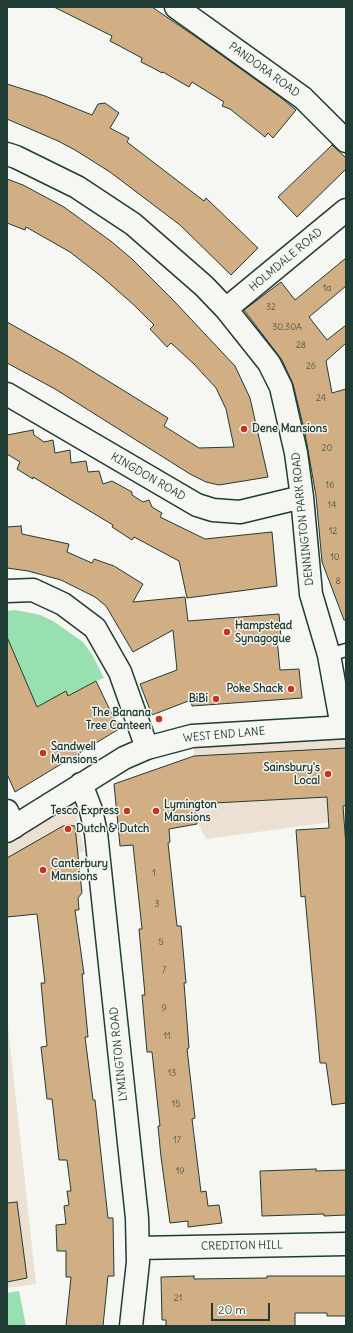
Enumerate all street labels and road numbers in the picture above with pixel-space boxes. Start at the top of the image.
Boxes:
street label: PANDORA ROAD [226,40,302,100]
street label: HOLMDALE ROAD [247,226,325,294]
street label: KINGDON ROAD [108,450,188,504]
street label: DENNINGTON PARK ROAD [289,452,317,586]
street label: WEST END LANE [182,725,266,745]
street label: LYMINGTON ROAD [107,1006,131,1102]
street label: CREDITON HILL [201,1239,283,1253]

